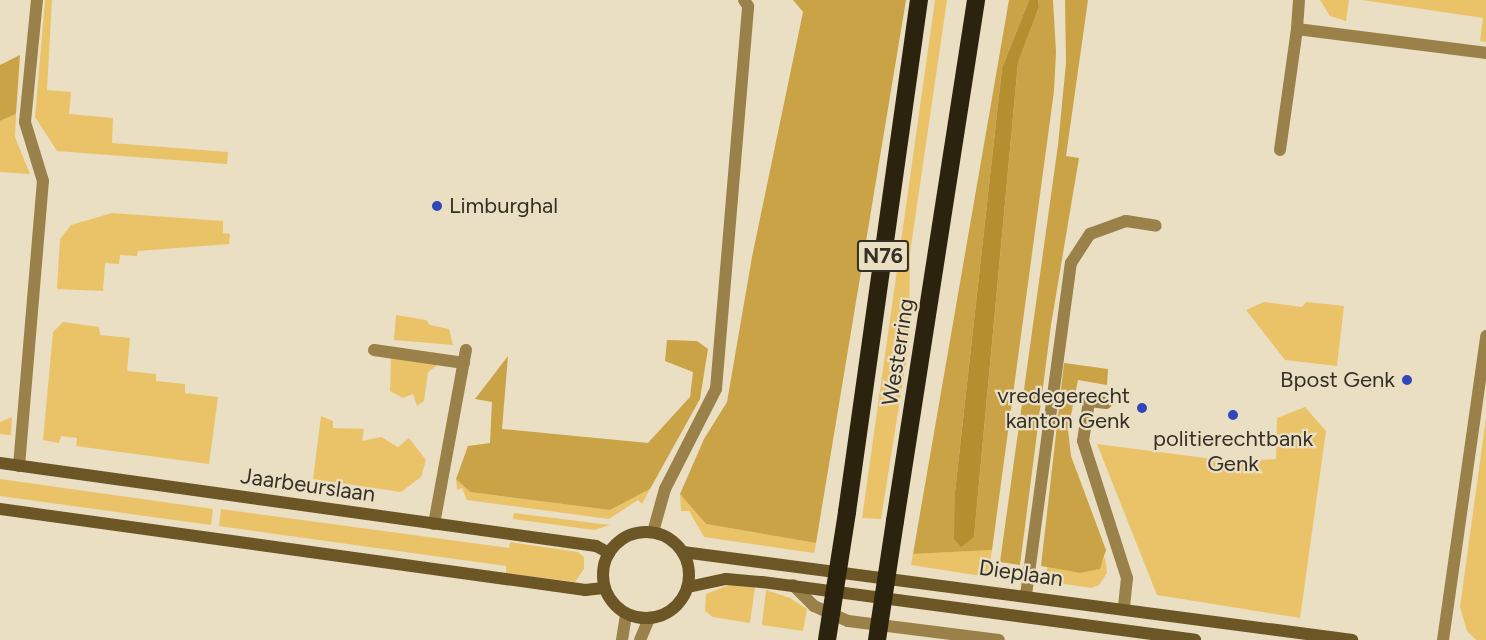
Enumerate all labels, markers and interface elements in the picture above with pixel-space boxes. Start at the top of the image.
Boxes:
place label: Limburghal [449,193,558,219]
marker: Limburghal [430,199,444,213]
road number: N76 [856,238,910,274]
street label: Westerring [877,297,919,407]
place label: Bpost Genk [1280,367,1395,393]
marker: Bpost Genk [1400,373,1414,387]
place label: vredegerecht kanton Genk [997,382,1130,434]
marker: vredegerecht kanton Genk [1135,401,1149,415]
marker: politierechtbank Genk [1226,408,1240,422]
place label: politierechtbank Genk [1153,425,1313,476]
street label: Jaarbeurslaan [239,462,377,508]
street label: Dieplaan [977,554,1065,592]

